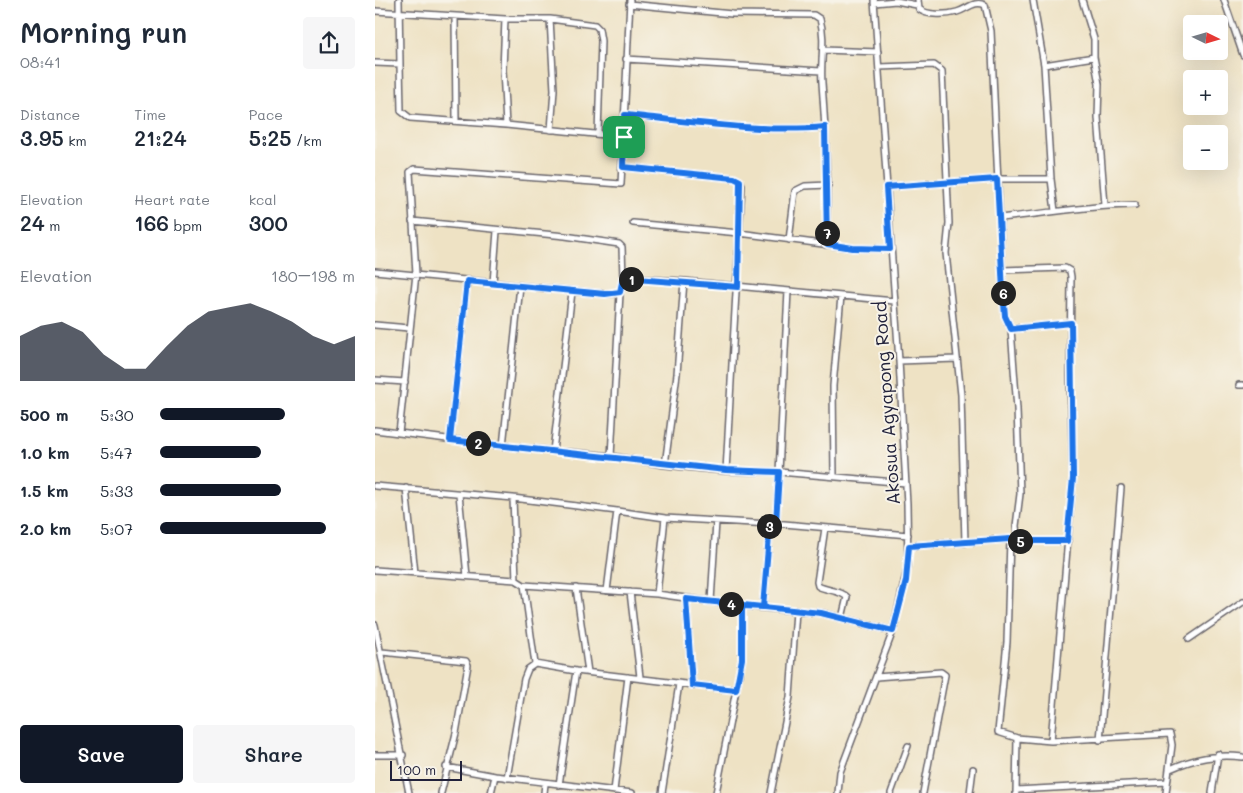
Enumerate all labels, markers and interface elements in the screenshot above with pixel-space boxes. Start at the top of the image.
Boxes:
text: Morning run [20,14,187,50]
north arrow [1183,15,1227,60]
map controls [1183,15,1228,170]
button: share [303,17,355,69]
text: 08:41 [20,51,61,72]
button: + [1183,70,1228,115]
text: Distance [20,105,80,124]
text: Time [134,105,166,124]
text: Pace [249,105,283,124]
pin [603,116,645,158]
icon: arrive [610,123,638,151]
text: 3.95 [20,124,64,151]
text: 21:24 [134,124,187,151]
text: 5:25 [249,124,292,151]
button: − [1183,125,1228,170]
text: km [64,131,87,150]
text: /km [292,131,322,150]
text: Elevation [20,190,83,209]
text: Heart rate [134,190,210,209]
text: kcal [249,190,277,209]
text: 24 [20,209,45,236]
text: 166 [134,209,169,236]
text: 300 [249,209,288,236]
text: m [45,216,60,235]
text: bpm [169,216,202,235]
pin: 7 [815,220,839,246]
text: 7 [824,224,831,243]
text: Elevation [20,265,92,286]
text: 180–198 m [271,265,355,286]
pin: 1 [619,266,643,292]
text: 1 [628,270,635,289]
pin: 6 [991,280,1015,306]
text: 6 [999,284,1008,303]
street label: Akosua Agyapong Road [867,300,905,506]
text: 500 m [20,404,68,425]
text: 5:30 [100,404,134,425]
pin: 2 [465,430,491,456]
text: 2 [475,434,482,453]
text: 1.0 km [20,442,69,463]
text: 5:47 [100,442,133,463]
text: 1.5 km [20,480,68,501]
text: 5:33 [100,480,133,501]
pin: 3 [757,514,781,538]
text: 3 [765,517,774,536]
text: 2.0 km [20,518,71,539]
text: 5:07 [100,518,133,539]
pin: 5 [1007,528,1033,554]
text: 5 [1016,532,1025,551]
pin: 4 [719,592,743,616]
text: 4 [727,595,736,614]
button: Save [20,725,183,783]
button: Share [193,725,355,783]
scale bar [390,758,463,781]
text: 100 m [397,760,436,779]

